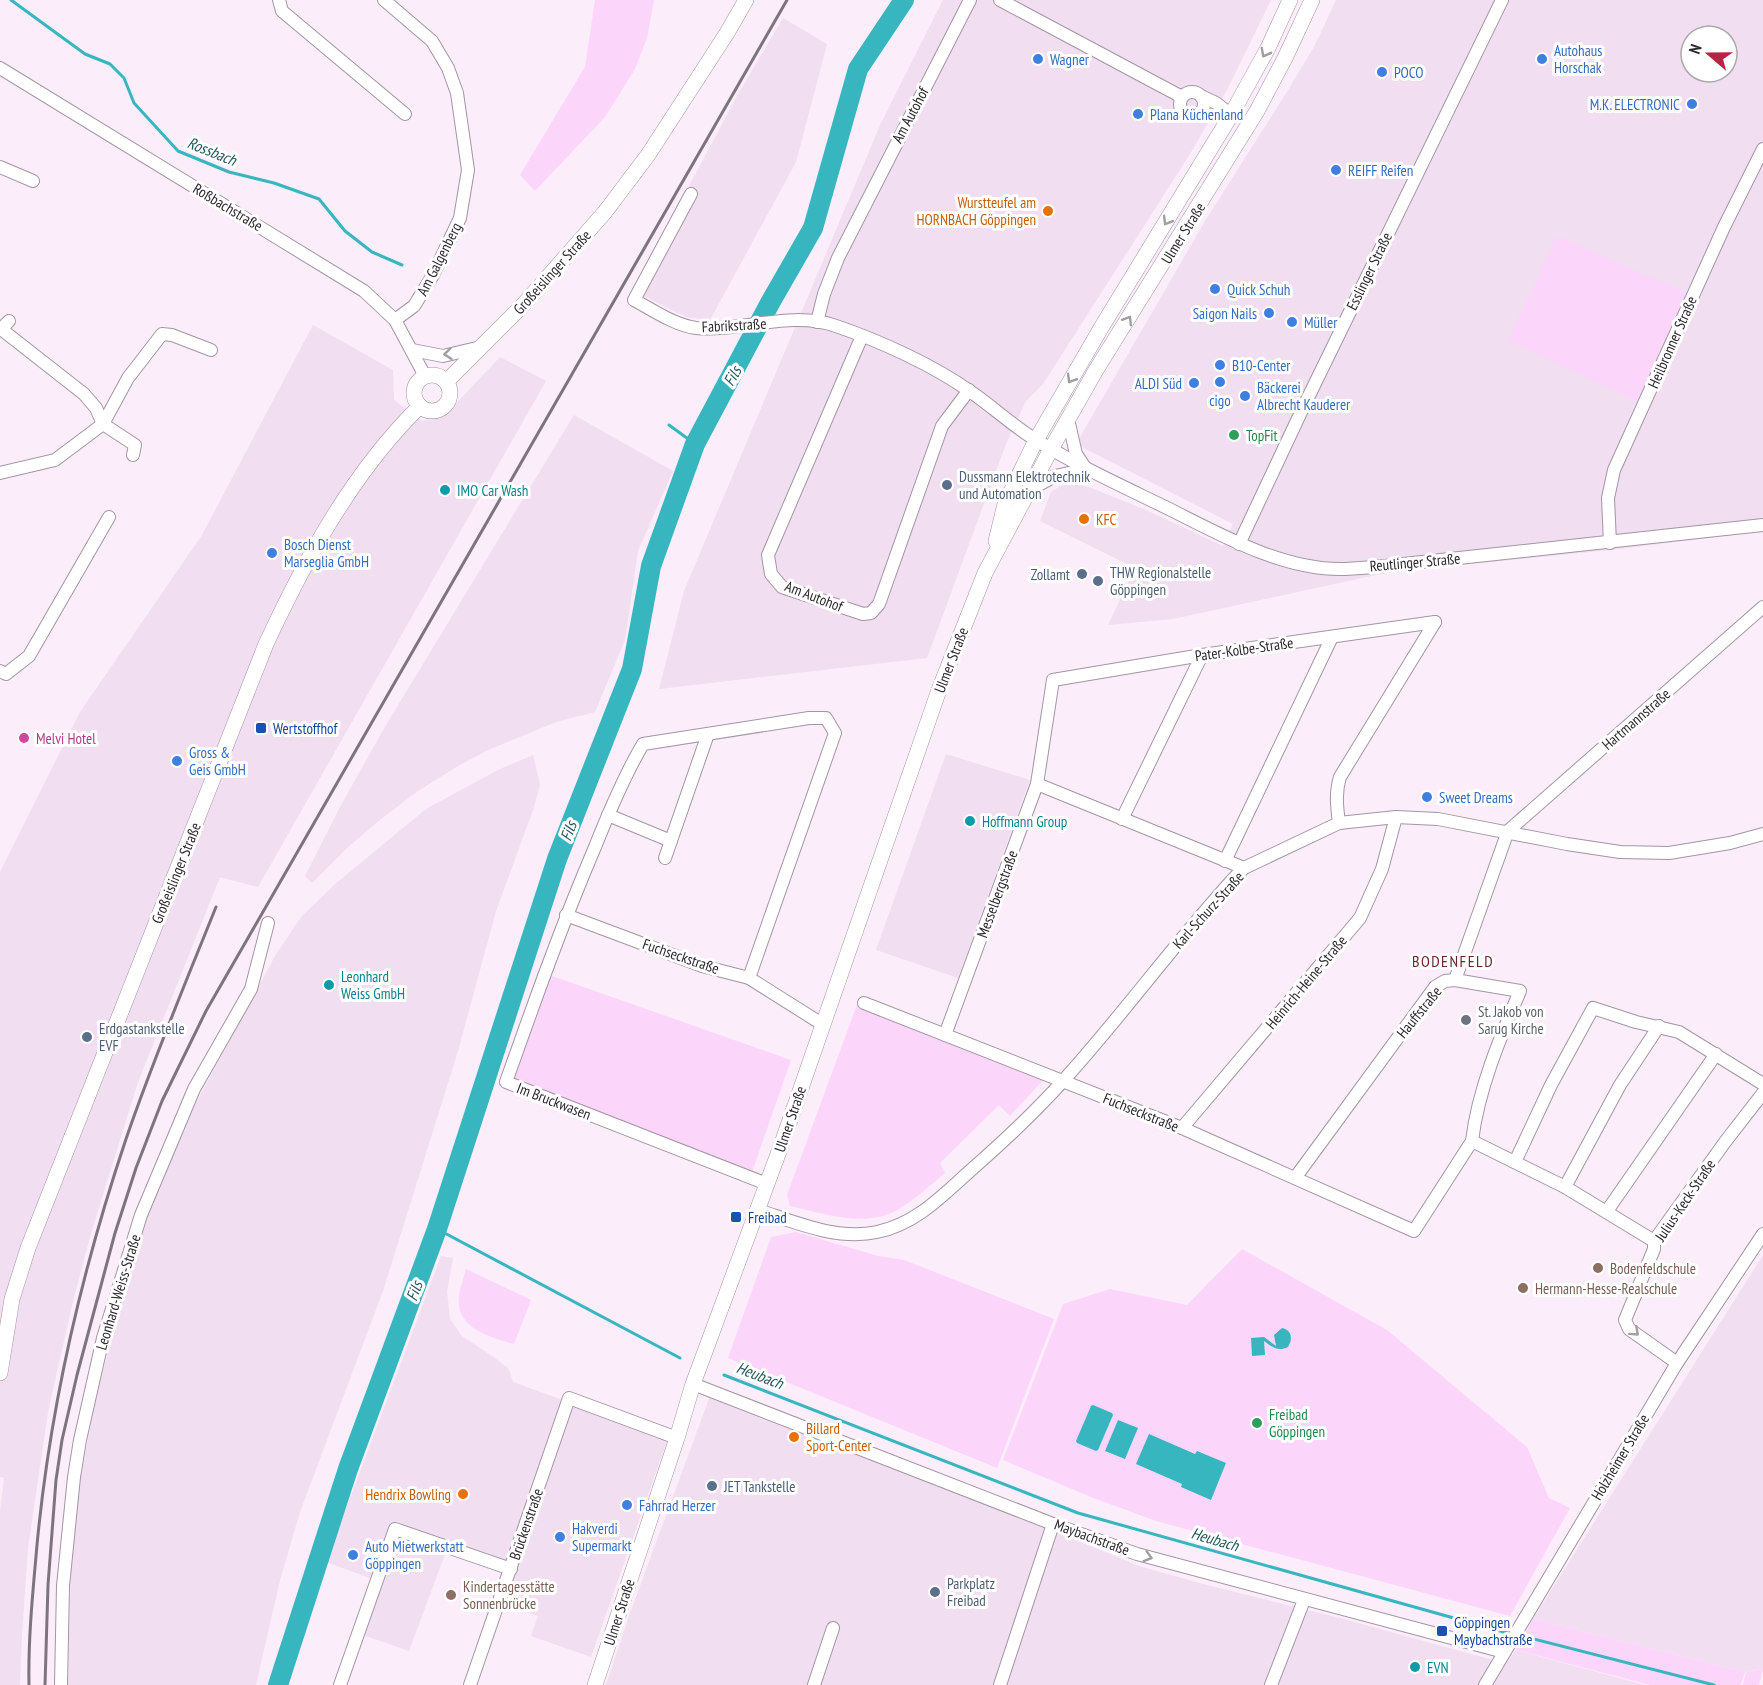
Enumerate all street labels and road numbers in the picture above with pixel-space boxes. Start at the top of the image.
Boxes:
street label: Am Autohof [887,83,933,146]
street label: Roßbachstraße [190,179,266,235]
street label: Ulmer Straße [1157,199,1209,267]
street label: Am Galgenberg [412,219,466,299]
street label: Großeislinger Straße [509,226,595,318]
street label: Esslinger Straße [1342,229,1396,313]
street label: Heilbronner Straße [1643,293,1701,391]
street label: Fabrikstraße [701,314,767,336]
street label: Reutlinger Straße [1369,549,1461,575]
street label: Am Autohof [782,576,847,616]
street label: Ulmer Straße [930,625,972,695]
street label: Pater-Kolbe-Straße [1194,633,1294,665]
street label: Hartmannstraße [1598,684,1674,754]
street label: Großeislinger Straße [147,820,205,926]
street label: Messelbergstraße [972,848,1022,940]
street label: Karl-Schurz-Straße [1168,867,1248,953]
street label: Heinrich-Heine-Straße [1261,931,1351,1033]
street label: Fuchseckstraße [640,934,722,978]
street label: Hauffstraße [1392,982,1446,1042]
street label: Im Bruckwasen [514,1078,594,1124]
street label: Ulmer Straße [770,1083,810,1155]
street label: Fuchseckstraße [1100,1088,1182,1136]
street label: Julius-Keck-Straße [1650,1155,1719,1245]
street label: Leonhard-Weiss-Straße [91,1232,145,1352]
street label: Holzheimer Straße [1587,1411,1653,1503]
street label: Brückenstraße [505,1486,547,1562]
street label: Maybachstraße [1052,1515,1132,1559]
street label: Ulmer Straße [599,1576,639,1648]

